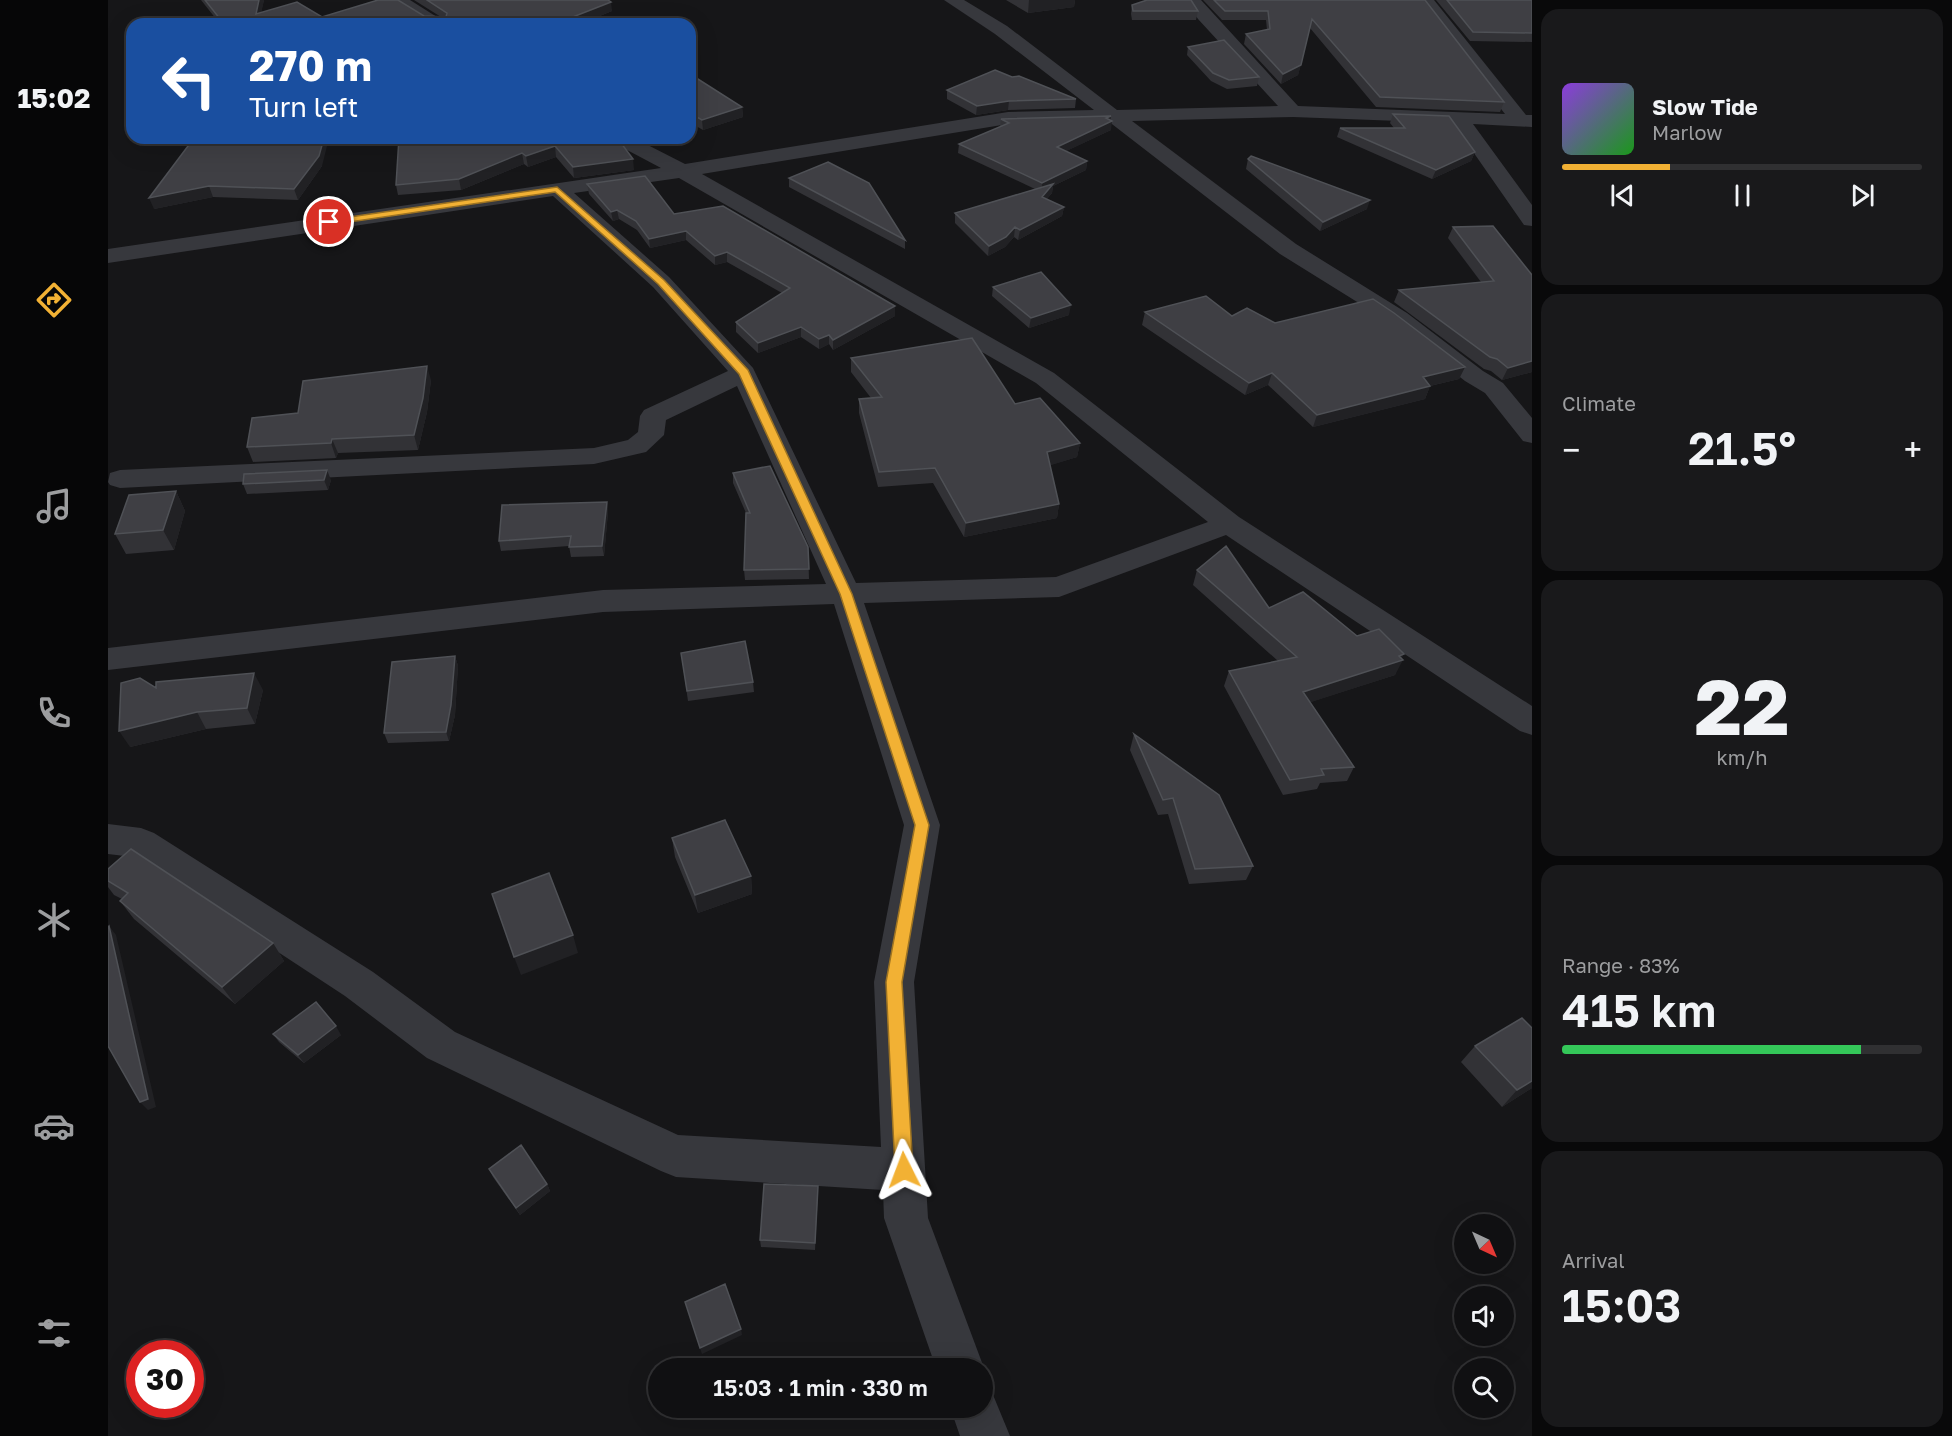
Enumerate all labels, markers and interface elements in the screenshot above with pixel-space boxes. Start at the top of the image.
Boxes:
text: 270 m [249,40,372,90]
icon: left [150,42,228,120]
text: 15:02 [17,82,91,114]
text: Turn left [249,91,358,123]
text: Slow Tide [1652,93,1758,120]
text: Marlow [1652,120,1723,144]
icon: previous [1606,179,1639,212]
icon: pause [1726,179,1759,212]
icon: next [1846,179,1879,212]
pin [303,196,354,247]
icon: arrive [312,205,345,238]
icon: directions [33,279,75,321]
text: Climate [1562,391,1636,415]
text: 21.5° [1688,421,1796,475]
text: − [1562,430,1580,469]
text: + [1904,430,1922,469]
icon: music [33,485,75,527]
text: 22 [1694,659,1790,752]
icon: phone [33,692,75,734]
text: km/h [1717,745,1767,769]
icon: climate [33,899,75,941]
text: Range · 83% [1562,953,1680,977]
text: 415 km [1562,983,1716,1037]
icon: car [33,1105,75,1147]
position arrow [872,1138,936,1202]
north arrow [1454,1214,1514,1274]
map controls [1454,1214,1514,1418]
text: Arrival [1562,1248,1625,1272]
text: 15:03 [1562,1278,1682,1332]
button: sound [1454,1286,1514,1346]
icon: filters [33,1312,75,1354]
speed limit sign: 30 [126,1340,204,1418]
button: search [1454,1358,1514,1418]
text: 15:03 · 1 min · 330 m [713,1374,928,1401]

